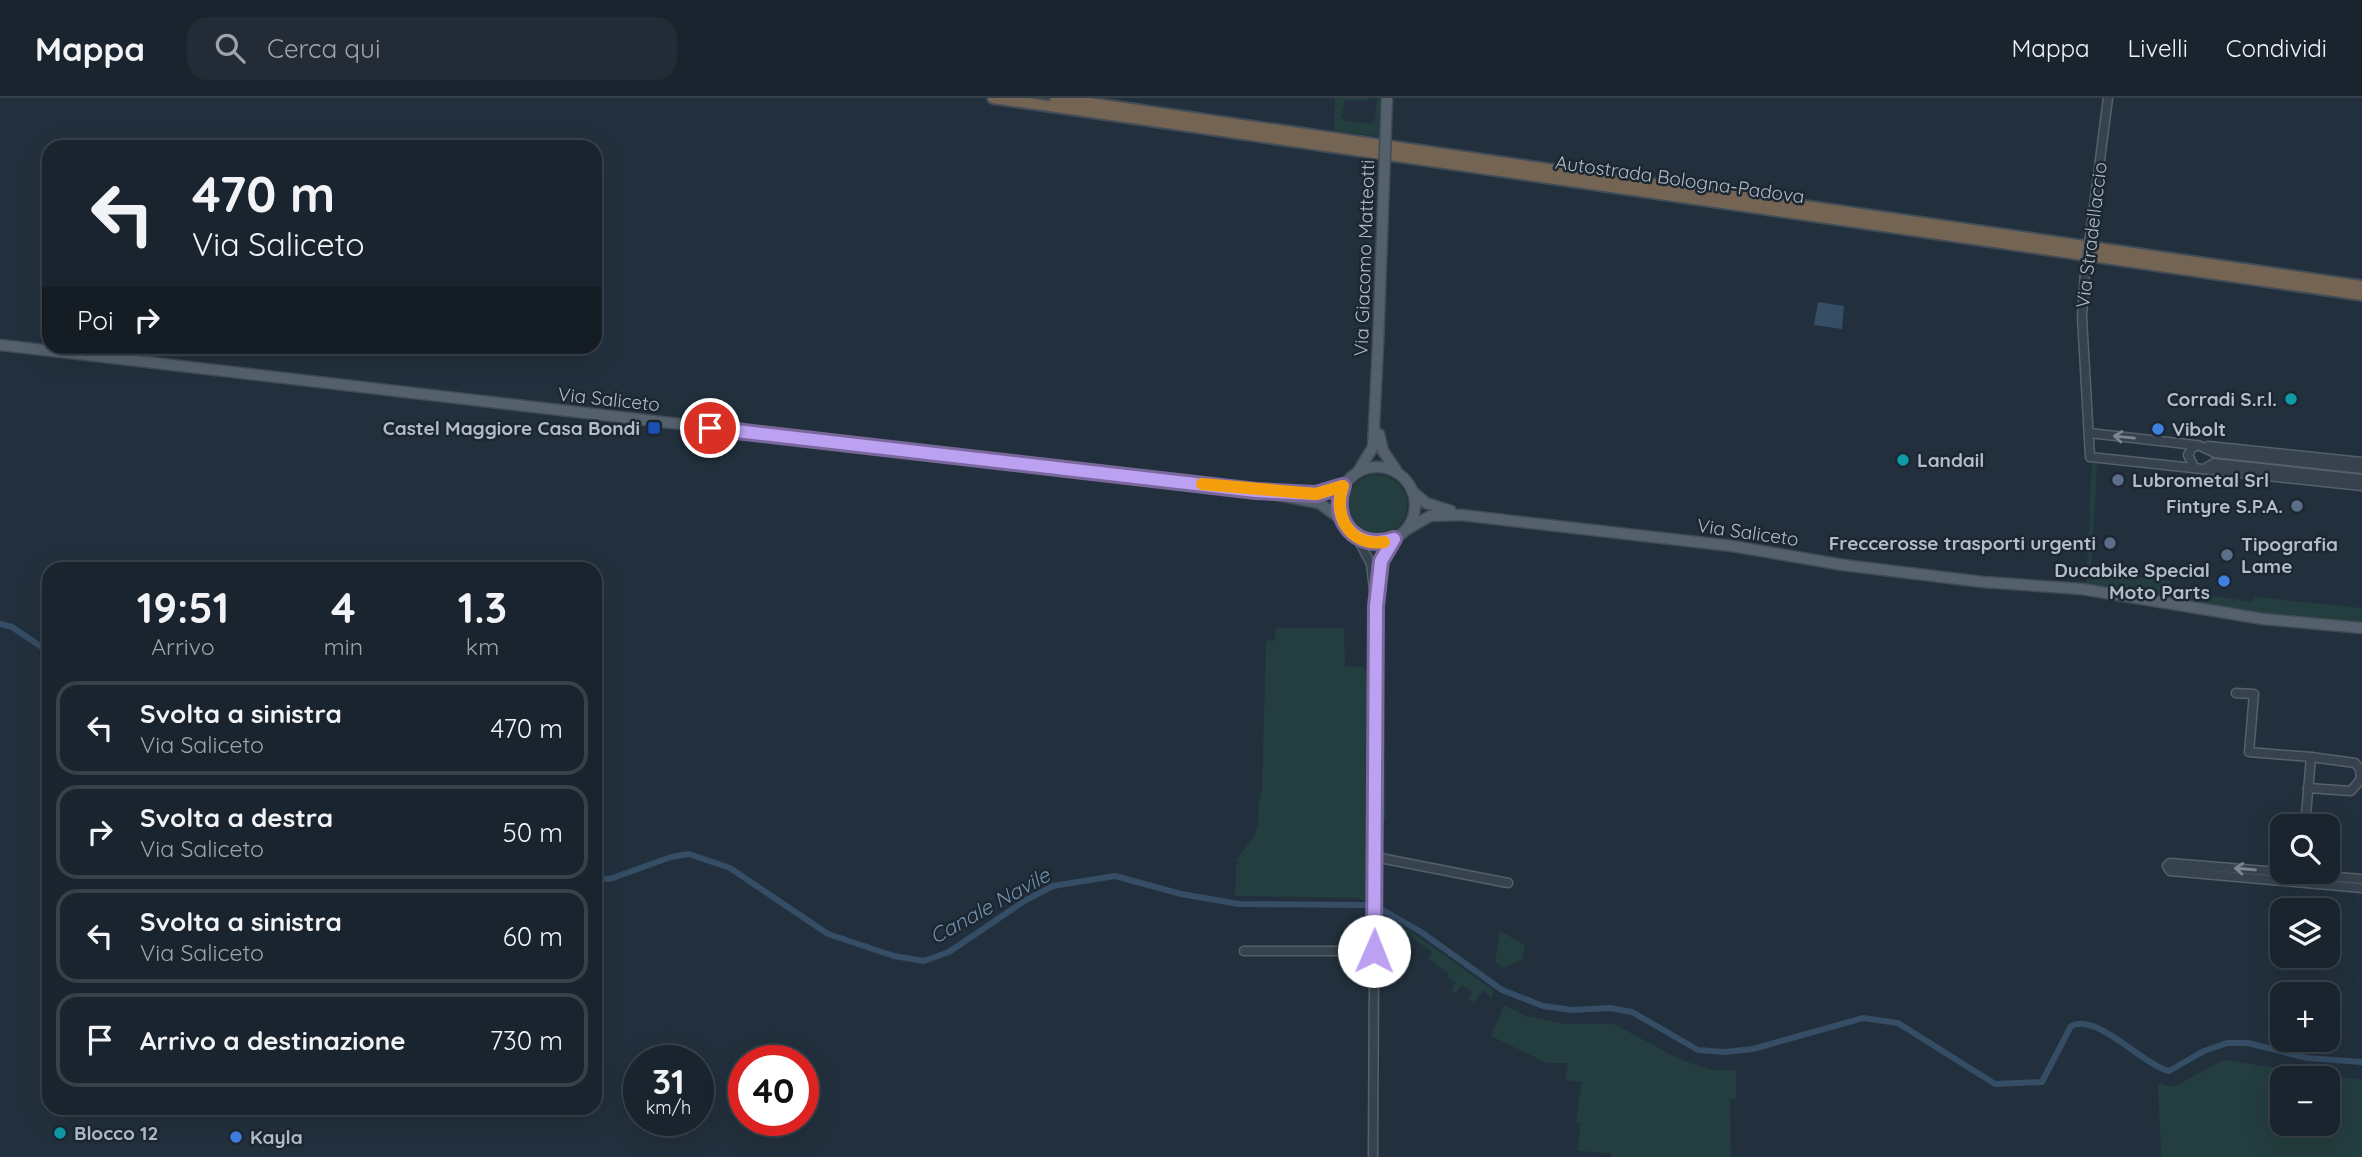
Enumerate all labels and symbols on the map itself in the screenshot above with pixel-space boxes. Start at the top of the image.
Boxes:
street label: Autostrada Bologna-Padova [1554,150,1806,208]
street label: Via Giacomo Matteotti [1349,159,1379,357]
street label: Via Stradellaccio [2070,161,2112,309]
street label: Via Saliceto [557,382,661,416]
place label: Corradi S.r.l. [2167,387,2277,411]
marker: Corradi S.r.l. [2283,391,2299,407]
pin [680,398,740,458]
place label: Castel Maggiore Casa Bondi [383,416,640,440]
place label: Vibolt [2172,417,2226,441]
marker: Castel Maggiore Casa Bondi [646,420,662,436]
marker: Vibolt [2150,421,2166,437]
one-way arrow [2113,430,2135,443]
place label: Landail [1917,448,1984,472]
marker: Landail [1895,452,1911,468]
place label: Lubrometal Srl [2132,468,2269,492]
marker: Lubrometal Srl [2110,472,2126,488]
place label: Fintyre S.P.A. [2166,494,2283,518]
marker: Fintyre S.P.A. [2289,498,2305,514]
street label: Via Saliceto [1696,513,1800,551]
place label: Freccerosse trasporti urgenti [1829,531,2096,555]
place label: Tipografia Lame [2241,532,2338,578]
marker: Freccerosse trasporti urgenti [2102,535,2118,551]
marker: Tipografia Lame [2219,547,2235,563]
place label: Ducabike Special Moto Parts [2054,558,2210,604]
marker: Ducabike Special Moto Parts [2216,573,2232,589]
water label: Canale Navile [925,861,1055,949]
one-way arrow [2234,862,2257,875]
position arrow [1337,914,1411,988]
speed limit sign: 40 [728,1045,819,1136]
place label: Blocco 12 [74,1121,158,1145]
marker: Blocco 12 [52,1125,68,1141]
place label: Kayla [250,1125,303,1149]
marker: Kayla [228,1129,244,1145]

